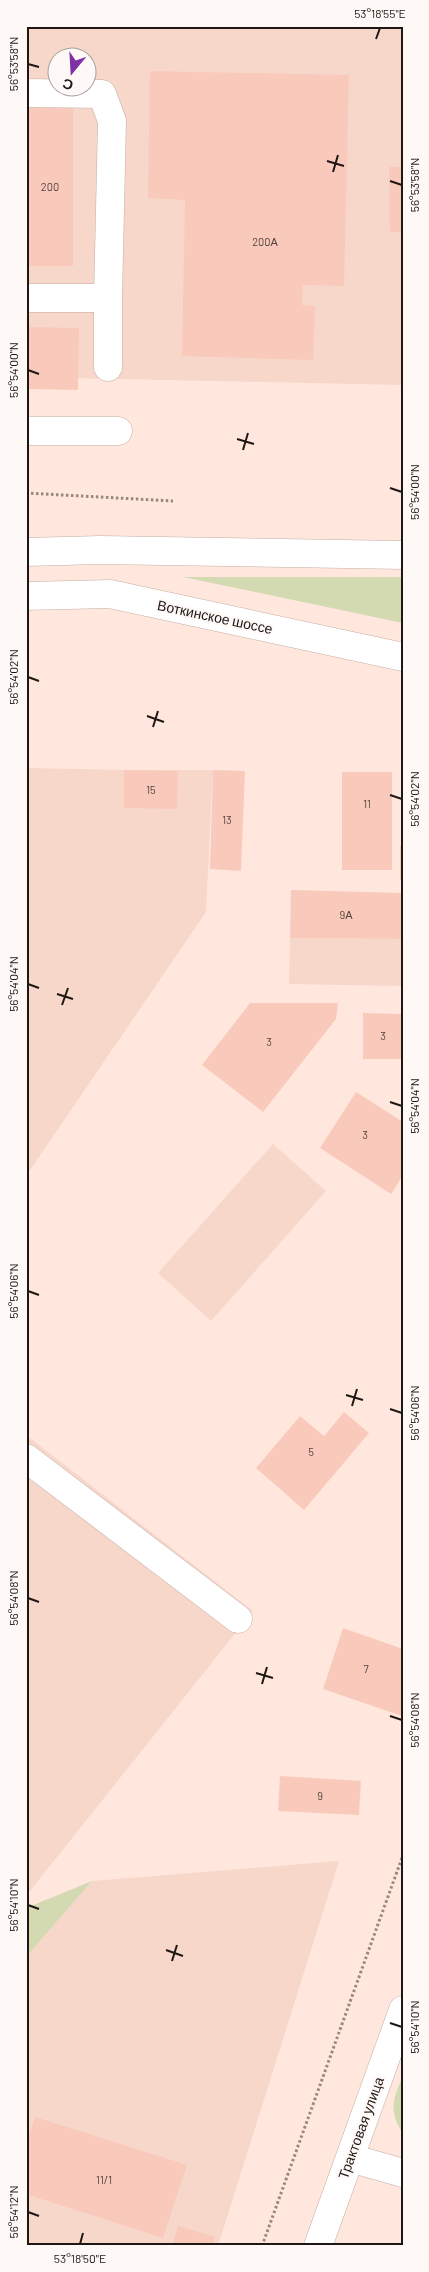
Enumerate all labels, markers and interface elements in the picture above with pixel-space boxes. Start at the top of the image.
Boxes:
text: 53°18'55"E [354,6,406,20]
text: 56°53'58"N [6,37,20,91]
north arrow [48,48,98,98]
text: С [60,75,75,94]
text: 56°53'58"N [407,158,421,212]
house number: 200 [41,180,59,193]
house number: 200А [252,235,278,248]
text: 56°54'00"N [6,342,20,398]
text: 56°54'00"N [407,464,421,520]
street label: Воткинское шоссе [156,596,274,637]
text: 56°54'02"N [6,649,20,705]
text: 56°54'02"N [407,771,421,827]
house number: 15 [146,783,156,796]
house number: 11 [363,797,371,810]
house number: 13 [222,813,232,826]
house number: 9А [339,908,353,921]
text: 56°54'04"N [6,956,20,1012]
house number: 3 [380,1029,386,1042]
house number: 3 [266,1035,272,1048]
text: 56°54'04"N [407,1078,421,1134]
house number: 3 [362,1128,368,1141]
text: 56°54'06"N [6,1263,20,1319]
text: 56°54'06"N [407,1385,421,1441]
house number: 5 [308,1445,314,1458]
text: 56°54'08"N [6,1570,20,1626]
house number: 7 [363,1662,369,1675]
text: 56°54'08"N [407,1692,421,1748]
house number: 9 [317,1789,323,1802]
text: 56°54'10"N [6,1878,20,1932]
text: 56°54'10"N [407,2000,421,2054]
street label: Трактовая улица [334,2074,387,2181]
house number: 11/1 [96,2173,112,2186]
text: 56°54'12"N [6,2185,20,2239]
text: 53°18'50"E [54,2251,106,2265]

